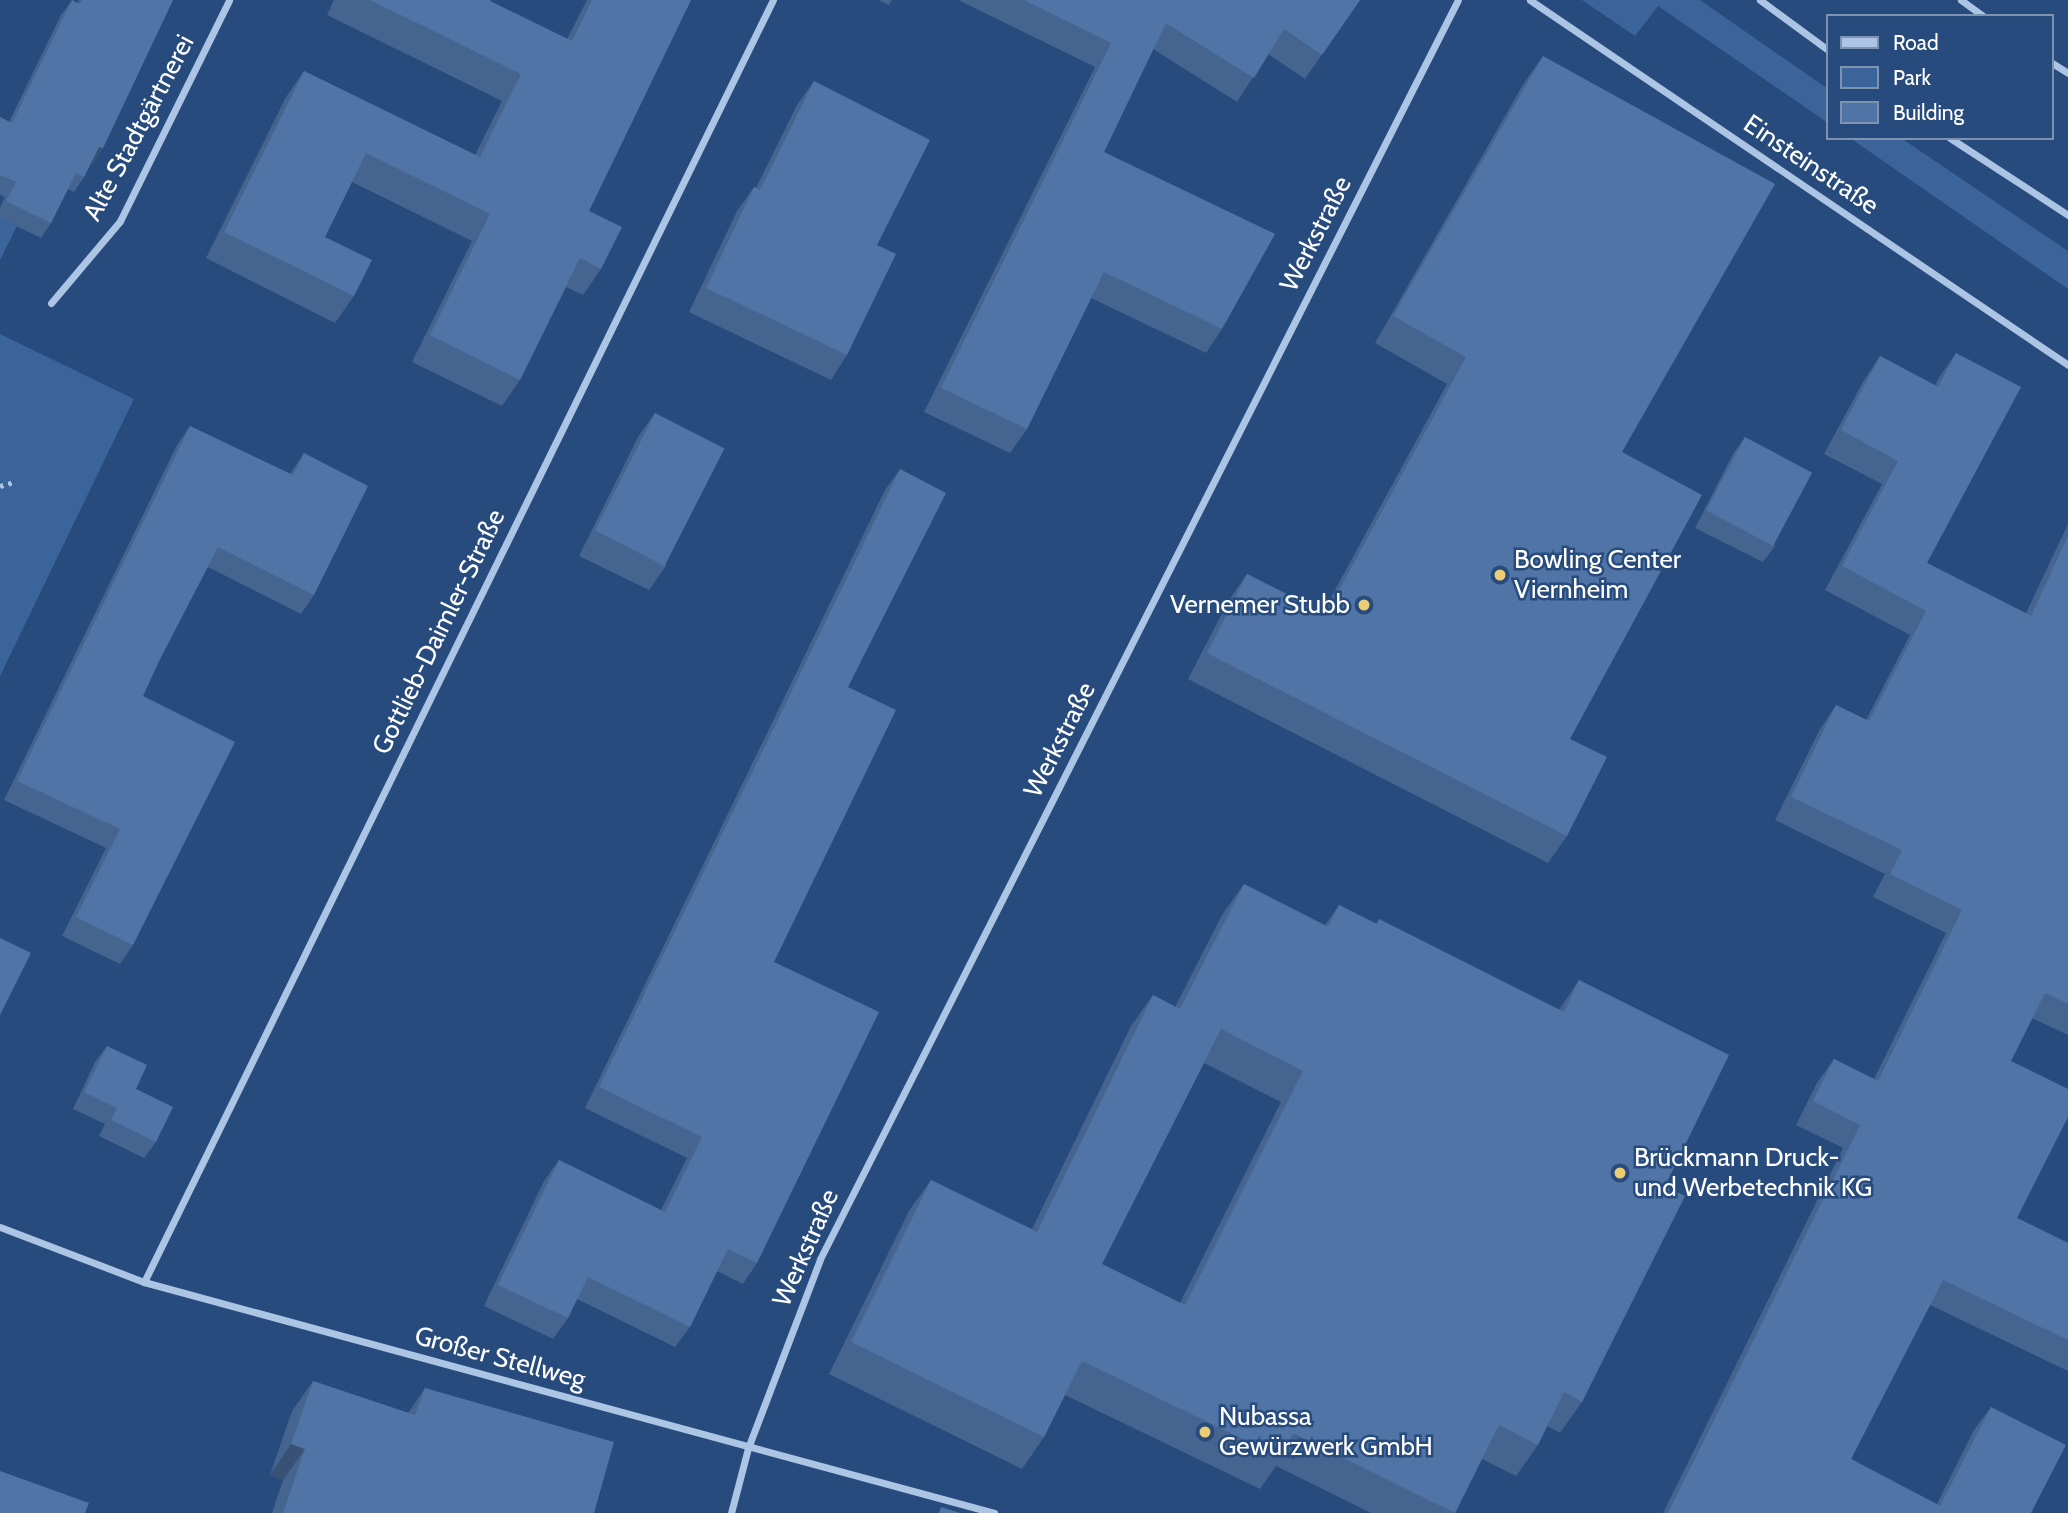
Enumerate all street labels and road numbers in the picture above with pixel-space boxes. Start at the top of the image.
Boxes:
street label: Alte Stadtgärtnerei [77,30,201,226]
street label: Einsteinstraße [1738,108,1884,222]
street label: Werkstraße [1274,171,1358,297]
street label: Gottlieb-Daimler-Straße [366,504,512,760]
street label: Werkstraße [1018,677,1102,803]
street label: Werkstraße [766,1185,846,1311]
street label: Großer Stellweg [411,1320,589,1396]

